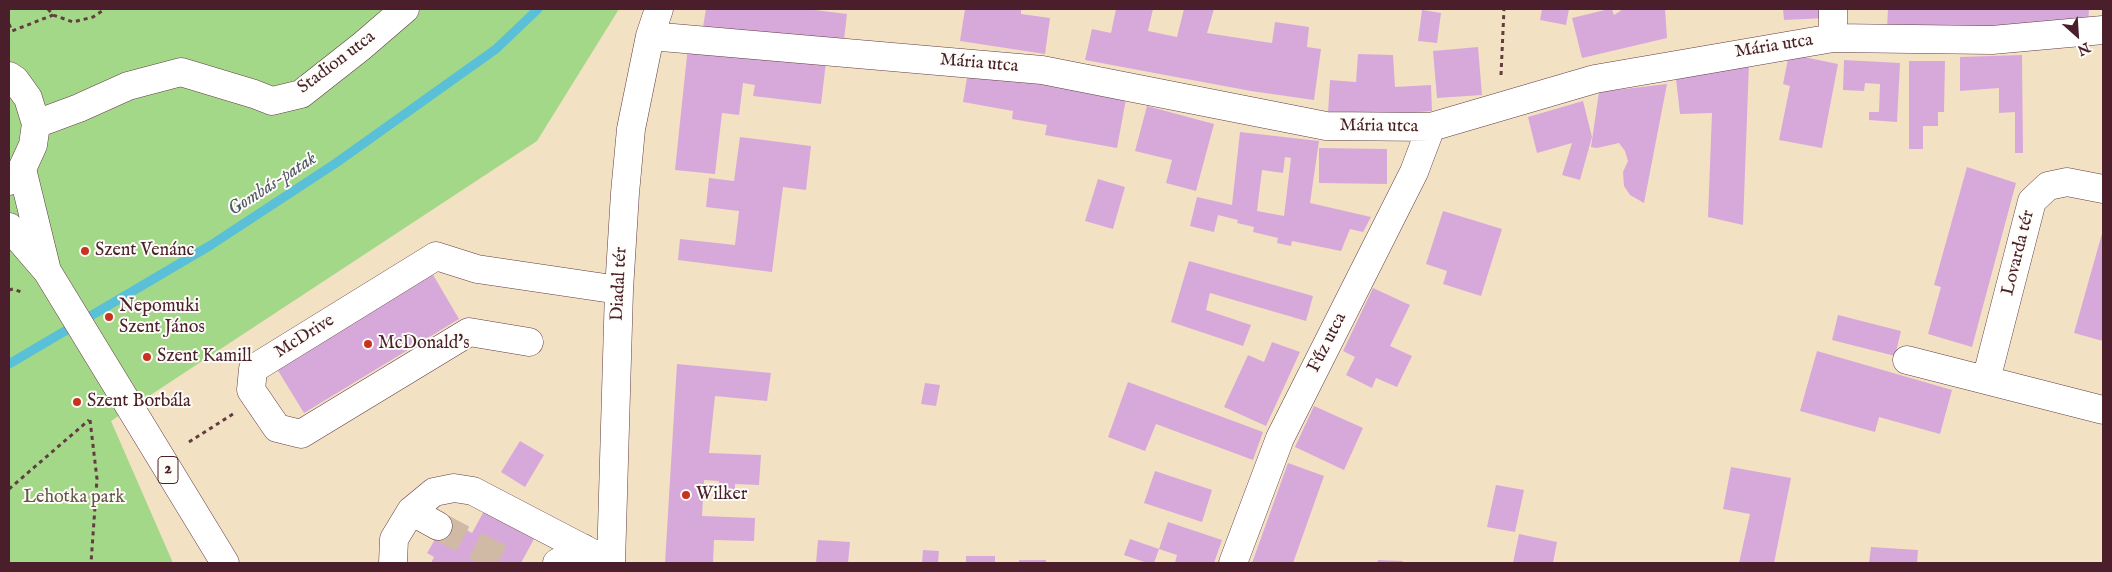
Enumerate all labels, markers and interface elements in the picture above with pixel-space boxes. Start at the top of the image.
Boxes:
north arrow [2052,10,2102,60]
street label: Stadion utca [294,27,380,99]
street label: Mária utca [1733,30,1815,64]
text: N [2074,38,2093,59]
street label: Mária utca [939,50,1019,78]
street label: Mária utca [1339,116,1419,138]
water label: Gombás-patak [224,148,322,222]
street label: Lovarda tér [1998,208,2040,298]
place label: Szent Venánc [95,240,194,262]
marker: Szent Venánc [79,245,91,257]
street label: Diadal tér [607,246,633,322]
place label: Nepomuki Szent János [119,296,205,338]
street label: McDrive [271,310,339,364]
street label: Fűz utca [1304,310,1352,376]
marker: Nepomuki Szent János [103,311,115,323]
place label: McDonald's [378,333,470,355]
marker: McDonald's [362,338,374,350]
place label: Szent Kamill [157,346,252,368]
marker: Szent Kamill [141,351,153,363]
place label: Szent Borbála [87,391,191,413]
marker: Szent Borbála [71,396,83,408]
road number: 2 [158,456,178,484]
place label: Wilker [696,484,747,506]
park label: Lehotka park [23,487,125,509]
marker: Wilker [680,489,692,501]

